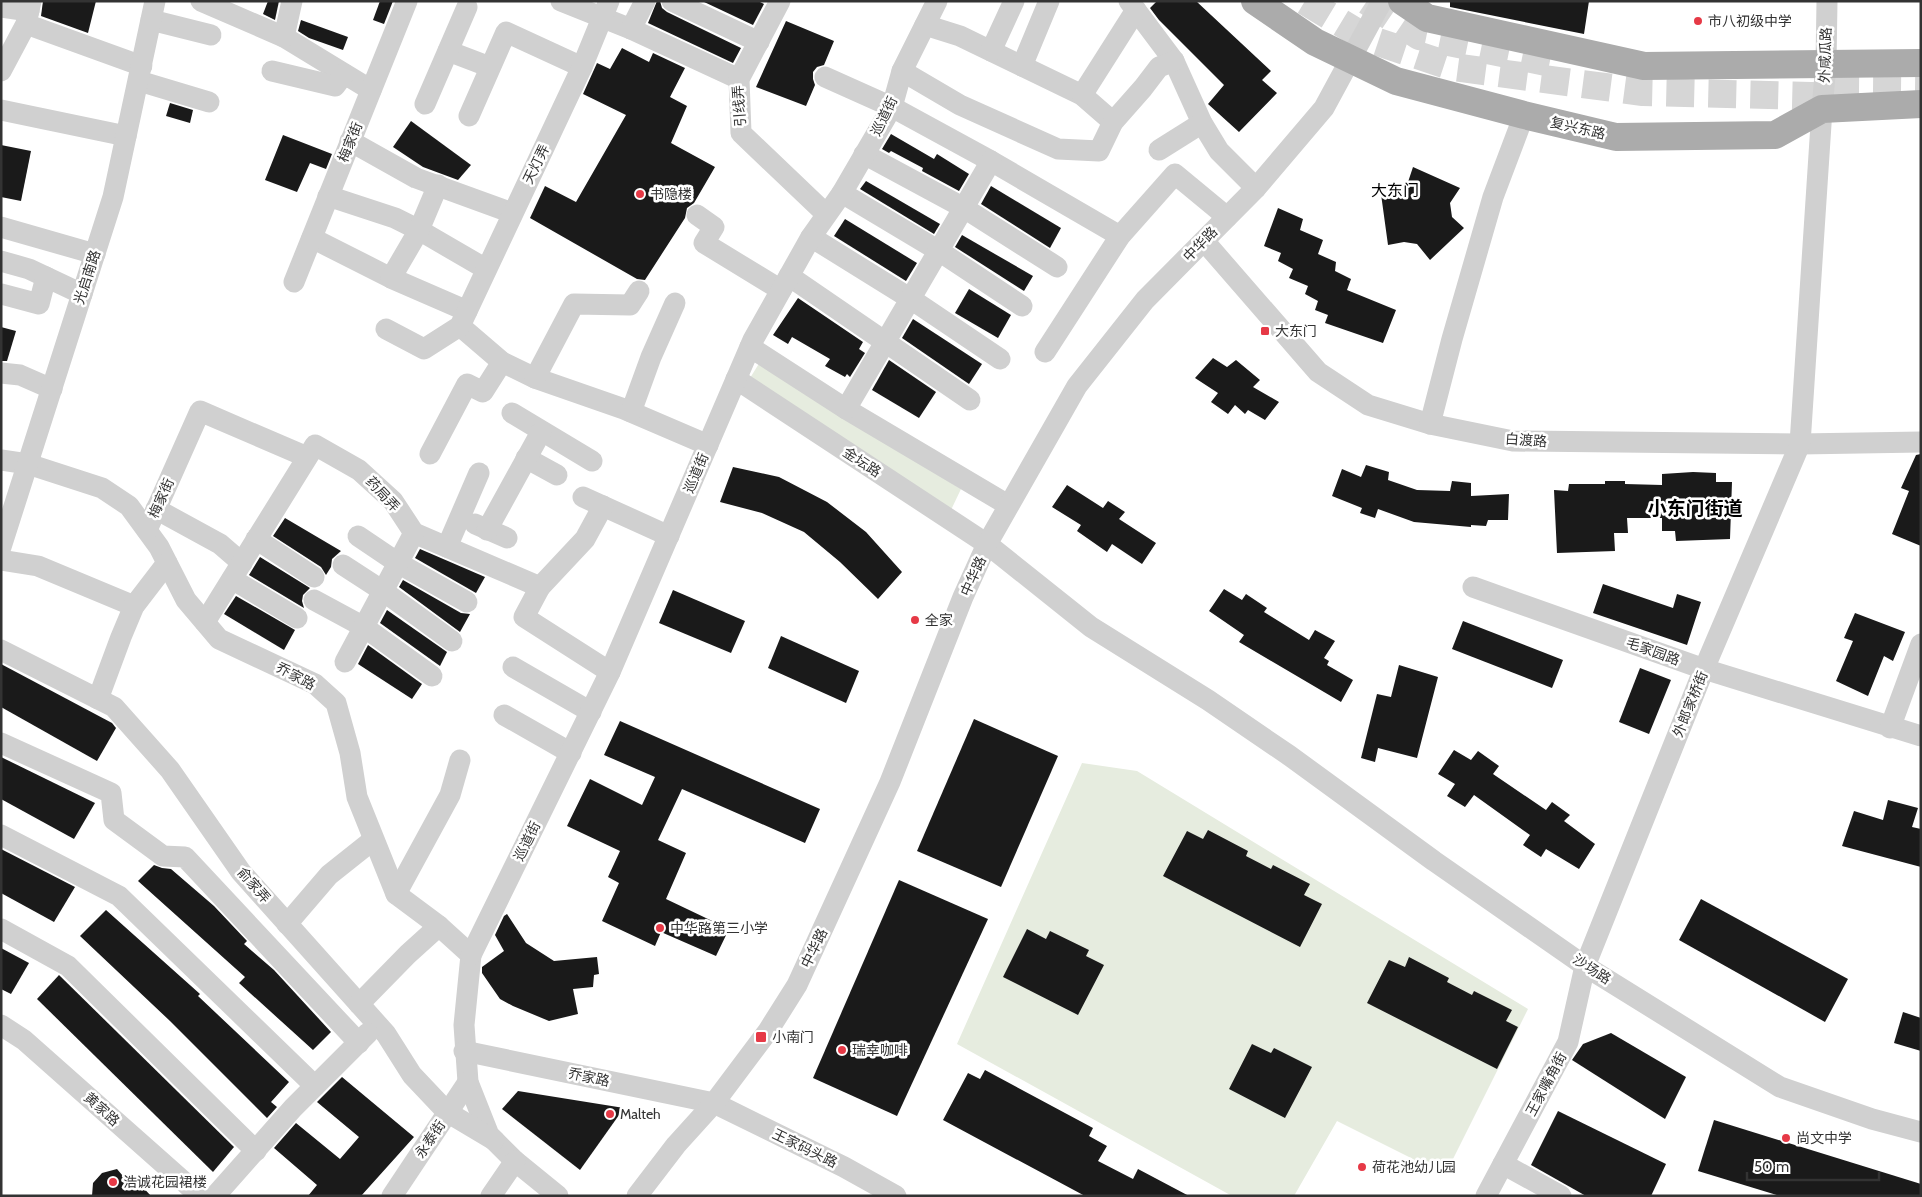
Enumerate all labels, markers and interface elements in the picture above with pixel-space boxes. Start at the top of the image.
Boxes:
place label: 市八初级中学 [1708,12,1792,30]
marker: 市八初级中学 [1692,15,1704,27]
street label: 外咸瓜路 [1815,27,1835,83]
street label: 引线弄 [729,84,749,128]
street label: 巡道街 [867,93,901,139]
street label: 复兴东路 [1549,113,1607,143]
street label: 梅家街 [334,119,366,165]
street label: 天灯弄 [519,141,553,187]
district label: 大东门 [1371,181,1419,200]
place label: 书隐楼 [650,185,692,203]
marker: 书隐楼 [634,188,646,200]
street label: 中华路 [1179,223,1221,265]
street label: 光启南路 [70,248,104,306]
place label: 大东门 [1275,322,1317,340]
marker: 大东门 [1259,325,1271,337]
street label: 白渡路 [1504,430,1548,450]
street label: 金坛路 [839,443,885,481]
street label: 巡道街 [680,450,712,496]
street label: 药局弄 [362,473,404,515]
street label: 梅家街 [144,475,178,521]
district label: 小东门街道 [1647,497,1743,520]
street label: 中华路 [956,553,990,599]
place label: 全家 [925,611,953,629]
marker: 全家 [909,614,921,626]
street label: 毛家园路 [1624,633,1682,669]
street label: 乔家路 [273,658,319,694]
street label: 外郎家桥街 [1669,668,1711,740]
street label: 巡道街 [510,818,544,864]
street label: 俞家弄 [233,863,275,907]
place label: 中华路第三小学 [670,919,768,937]
marker: 中华路第三小学 [654,922,666,934]
street label: 中华路 [797,925,831,971]
street label: 沙场路 [1569,950,1615,988]
place label: 小南门 [772,1028,814,1046]
marker: 小南门 [754,1030,768,1044]
place label: 瑞幸咖啡 [852,1041,908,1059]
marker: 瑞幸咖啡 [836,1044,848,1056]
street label: 王家嘴角街 [1522,1049,1570,1119]
street label: 乔家路 [567,1064,611,1090]
street label: 黄家路 [80,1088,124,1130]
place label: Malteh [620,1105,661,1123]
marker: Malteh [604,1108,616,1120]
street label: 永泰街 [411,1117,449,1161]
street label: 王家码头路 [770,1125,840,1171]
place label: 尚文中学 [1796,1129,1852,1147]
marker: 尚文中学 [1780,1132,1792,1144]
scale bar [1747,1150,1880,1182]
place label: 荷花池幼儿园 [1372,1158,1456,1176]
text: 50 m [1754,1158,1789,1176]
marker: 荷花池幼儿园 [1356,1161,1368,1173]
place label: 浩诚花园裙楼 [123,1173,207,1191]
marker: 浩诚花园裙楼 [107,1176,119,1188]

